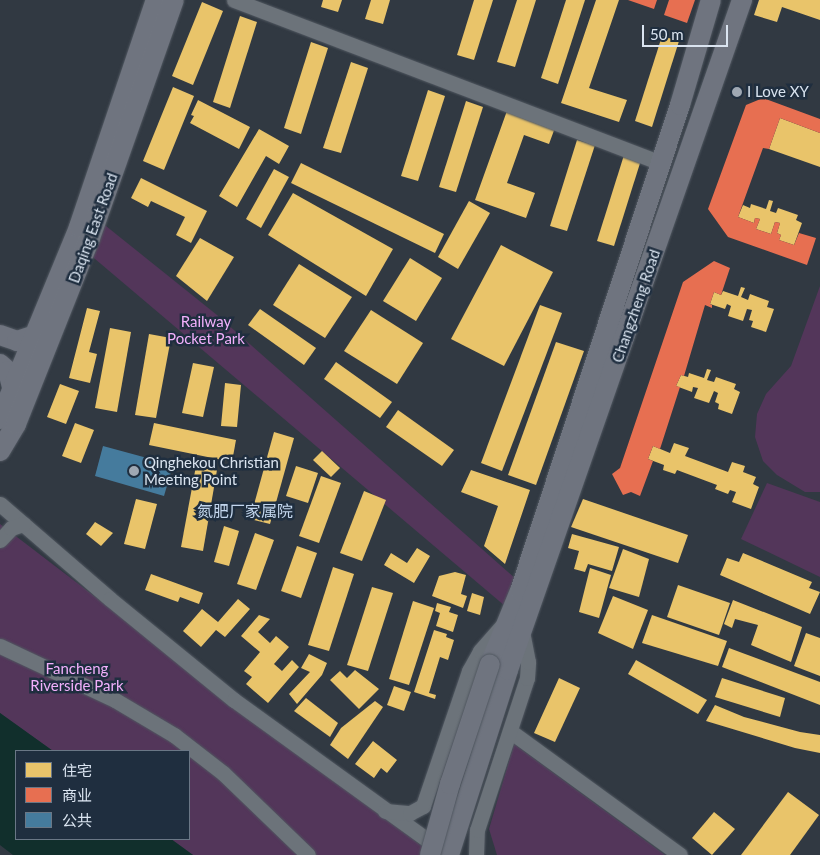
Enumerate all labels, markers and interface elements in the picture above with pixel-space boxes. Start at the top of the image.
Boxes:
scale bar [645,15,731,47]
text: 50 m [650,25,684,43]
place label: I Love XY [747,83,809,101]
marker: I Love XY [731,86,743,98]
street label: Daqing East Road [65,171,121,285]
street label: Changzheng Road [608,247,664,365]
park label: Railway Pocket Park [167,312,245,347]
place label: Qinghekou Christian Meeting Point [144,453,279,488]
marker: Qinghekou Christian Meeting Point [128,465,140,477]
district label: 氮肥厂家属院 [197,501,293,521]
park label: Fancheng Riverside Park [30,659,124,694]
legend [15,750,190,840]
text: 住宅 [62,761,92,779]
text: 商业 [62,786,92,804]
text: 公共 [62,811,92,829]

